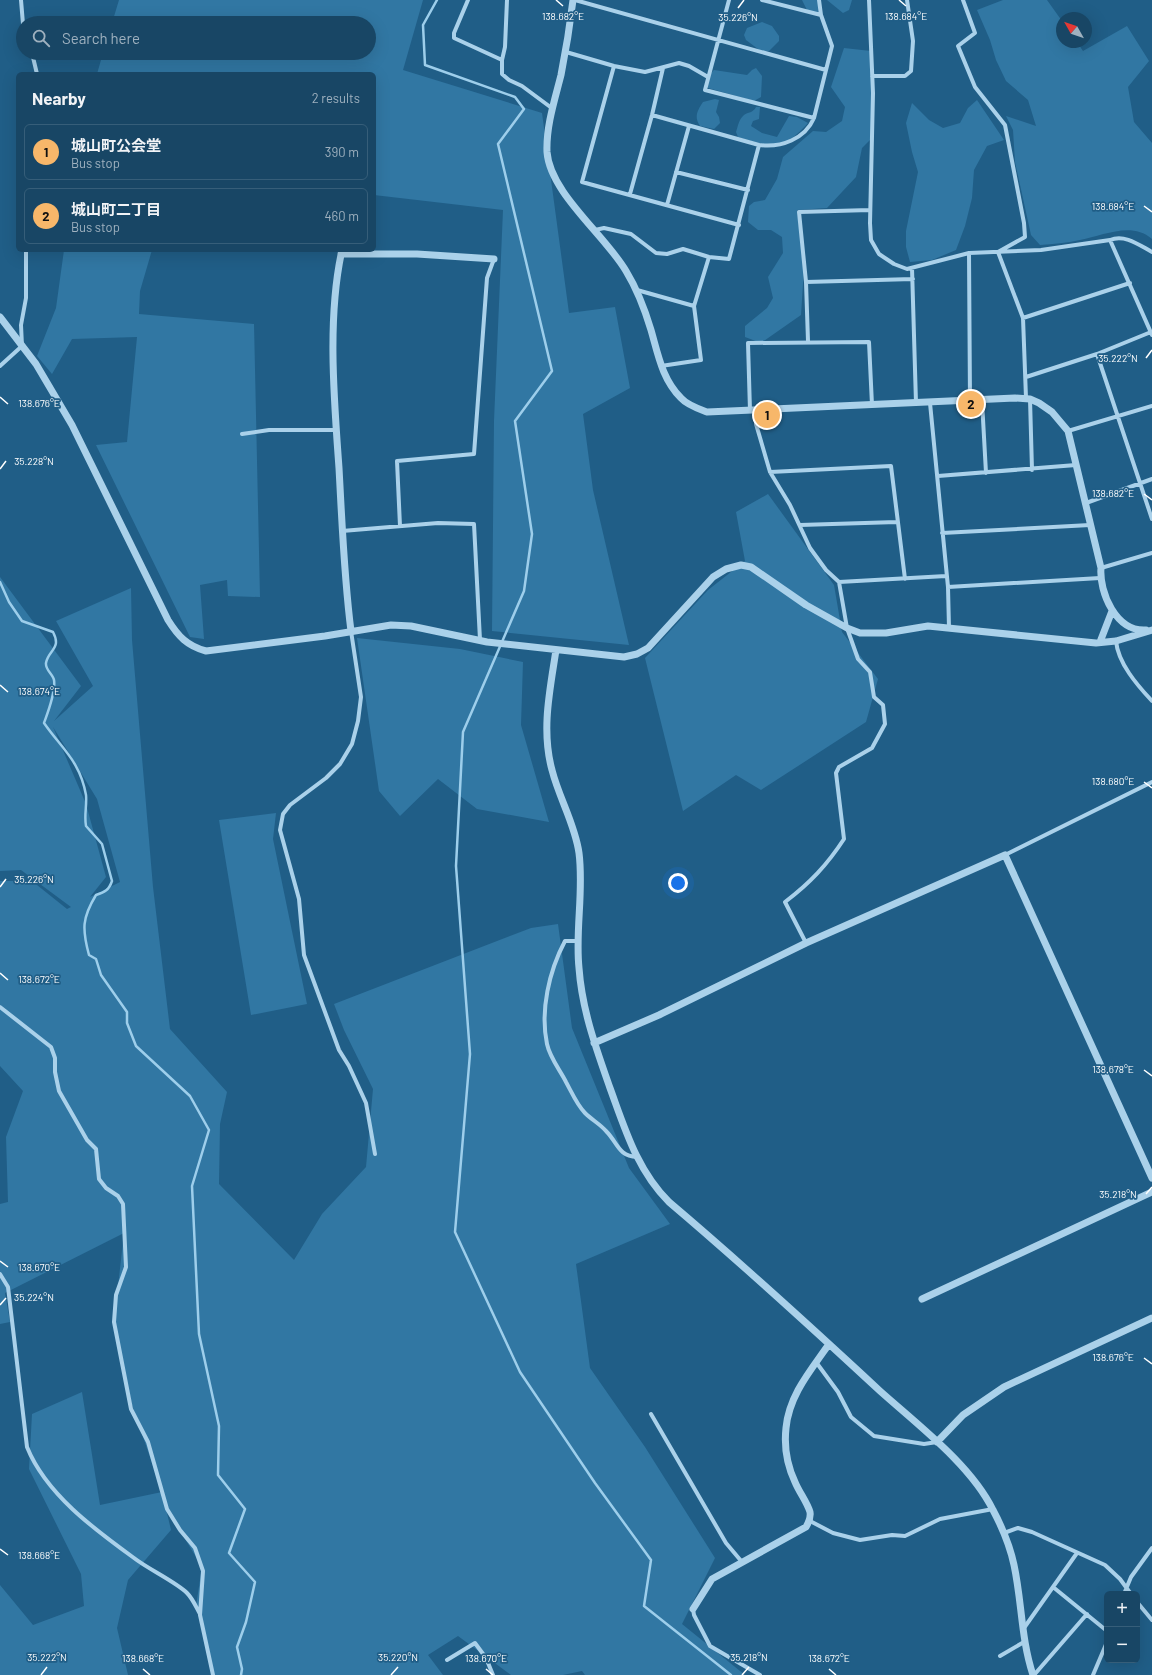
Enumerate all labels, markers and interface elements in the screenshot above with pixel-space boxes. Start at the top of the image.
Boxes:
text: 138.682°E [542,10,584,22]
text: 138.684°E [885,10,927,22]
text: 35.226°N [718,11,758,23]
north arrow [1056,12,1092,48]
search box [16,16,376,60]
icon: search [30,27,52,49]
text: Search here [62,29,140,47]
text: Nearby [32,88,86,108]
text: 2 results [312,90,360,106]
text: 城山町公会堂 [71,136,161,154]
text: 1 [44,144,48,160]
text: 390 m [325,144,359,160]
text: Bus stop [71,155,120,171]
text: 城山町二丁目 [71,200,161,218]
text: 138.684°E [1092,200,1134,212]
text: 2 [42,208,50,224]
text: 460 m [324,208,359,224]
text: Bus stop [71,219,120,235]
text: 35.222°N [1098,352,1138,364]
pin: 2 [958,389,984,419]
text: 138.676°E [18,397,60,409]
pin: 1 [754,400,780,430]
text: 35.228°N [14,455,54,467]
text: 138.682°E [1092,487,1134,499]
text: 138.674°E [18,685,60,697]
text: 138.680°E [1092,775,1134,787]
text: 35.226°N [14,873,54,885]
your location [668,873,688,893]
text: 138.672°E [18,973,60,985]
text: 138.678°E [1092,1063,1134,1075]
text: 35.218°N [1099,1188,1137,1200]
text: 138.670°E [18,1261,60,1273]
text: 35.224°N [14,1291,54,1303]
text: 138.676°E [1092,1351,1134,1363]
text: 138.668°E [18,1549,60,1561]
map controls [1104,1591,1140,1663]
button: + [1104,1591,1140,1627]
button: − [1104,1627,1140,1663]
text: 35.222°N [27,1651,67,1663]
text: 35.220°N [378,1651,418,1663]
text: 35.218°N [730,1651,768,1663]
text: 138.668°E [122,1652,164,1664]
text: 138.670°E [465,1652,507,1664]
text: 138.672°E [808,1652,850,1664]

